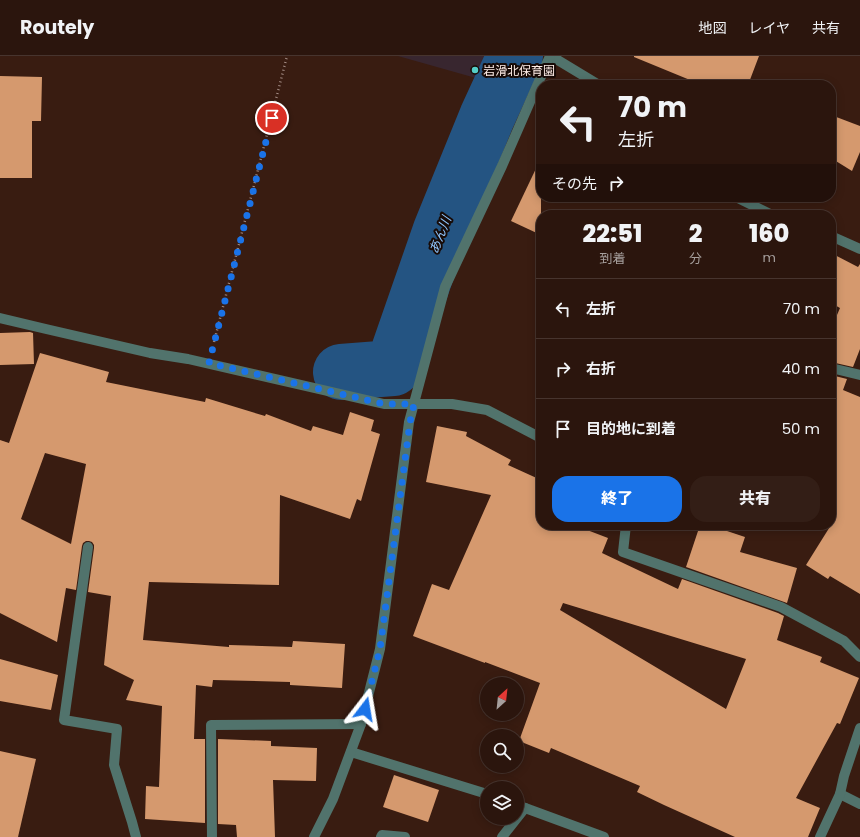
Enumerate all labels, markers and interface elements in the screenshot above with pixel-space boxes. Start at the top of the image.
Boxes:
text: Routely [20,14,94,41]
text: 地図 [698,18,726,38]
text: レイヤ [748,18,790,38]
text: 共有 [812,18,840,38]
place label: 岩滑北保育園 [483,62,555,79]
marker: 岩滑北保育園 [470,65,480,75]
text: 70 m [618,88,687,127]
icon: left [552,96,604,148]
pin [255,101,289,135]
icon: arrive [261,107,283,129]
text: 左折 [618,127,654,152]
icon: right [605,172,627,194]
text: その先 [552,173,597,194]
water label: あん川 [424,212,457,257]
text: 22:51 [583,217,642,250]
text: 2 [689,217,702,250]
text: 160 [749,217,789,250]
text: m [763,248,776,267]
text: 到着 [599,249,625,268]
text: 分 [689,249,702,268]
icon: left [552,298,574,320]
text: 左折 [586,298,616,319]
text: 70 m [783,298,820,319]
icon: right [552,358,574,380]
text: 右折 [586,358,616,379]
text: 40 m [782,358,820,379]
icon: arrive [552,418,574,440]
text: 目的地に到着 [586,418,676,439]
text: 50 m [782,418,820,439]
button: 終了 [552,476,682,522]
button: 共有 [690,476,820,522]
north arrow [480,677,524,721]
map controls [480,677,524,825]
position arrow [344,688,386,730]
button: search [480,729,524,773]
button: layers [480,781,524,825]

